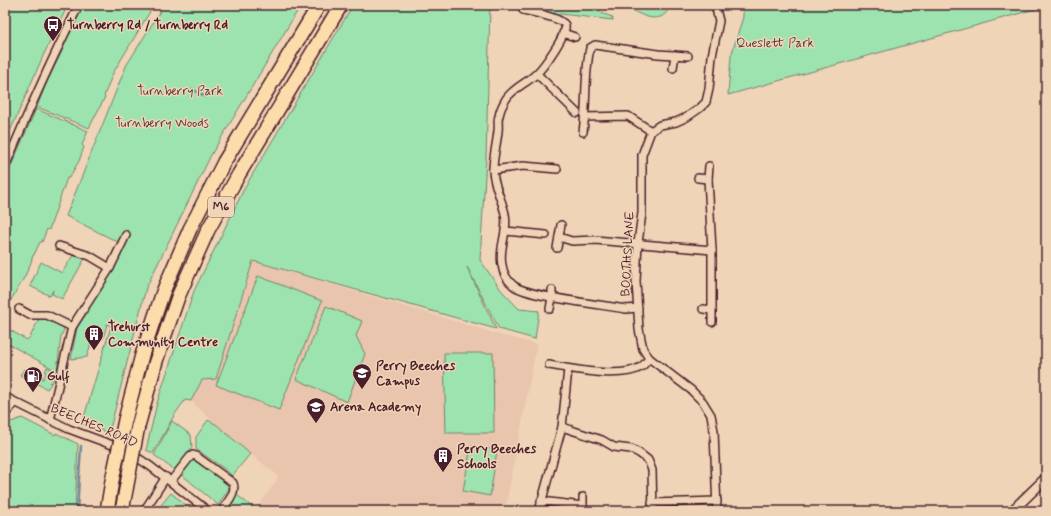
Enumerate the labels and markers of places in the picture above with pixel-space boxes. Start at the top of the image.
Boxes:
bus stop icon: Turnberry Rd / Turnberry Rd [42,14,64,42]
place label: Turnberry Rd / Turnberry Rd [67,17,228,34]
place label: Trehurst Community Centre [108,319,218,351]
building icon: Trehurst Community Centre [83,323,105,351]
place label: Perry Beeches Campus [376,358,455,390]
school or university icon: Perry Beeches Campus [351,362,373,390]
fuel station icon: Gulf [22,365,44,393]
place label: Gulf [47,368,70,385]
school or university icon: Arena Academy [305,396,327,424]
place label: Arena Academy [330,399,421,416]
place label: Perry Beeches Schools [457,441,536,473]
building icon: Perry Beeches Schools [432,445,454,473]

